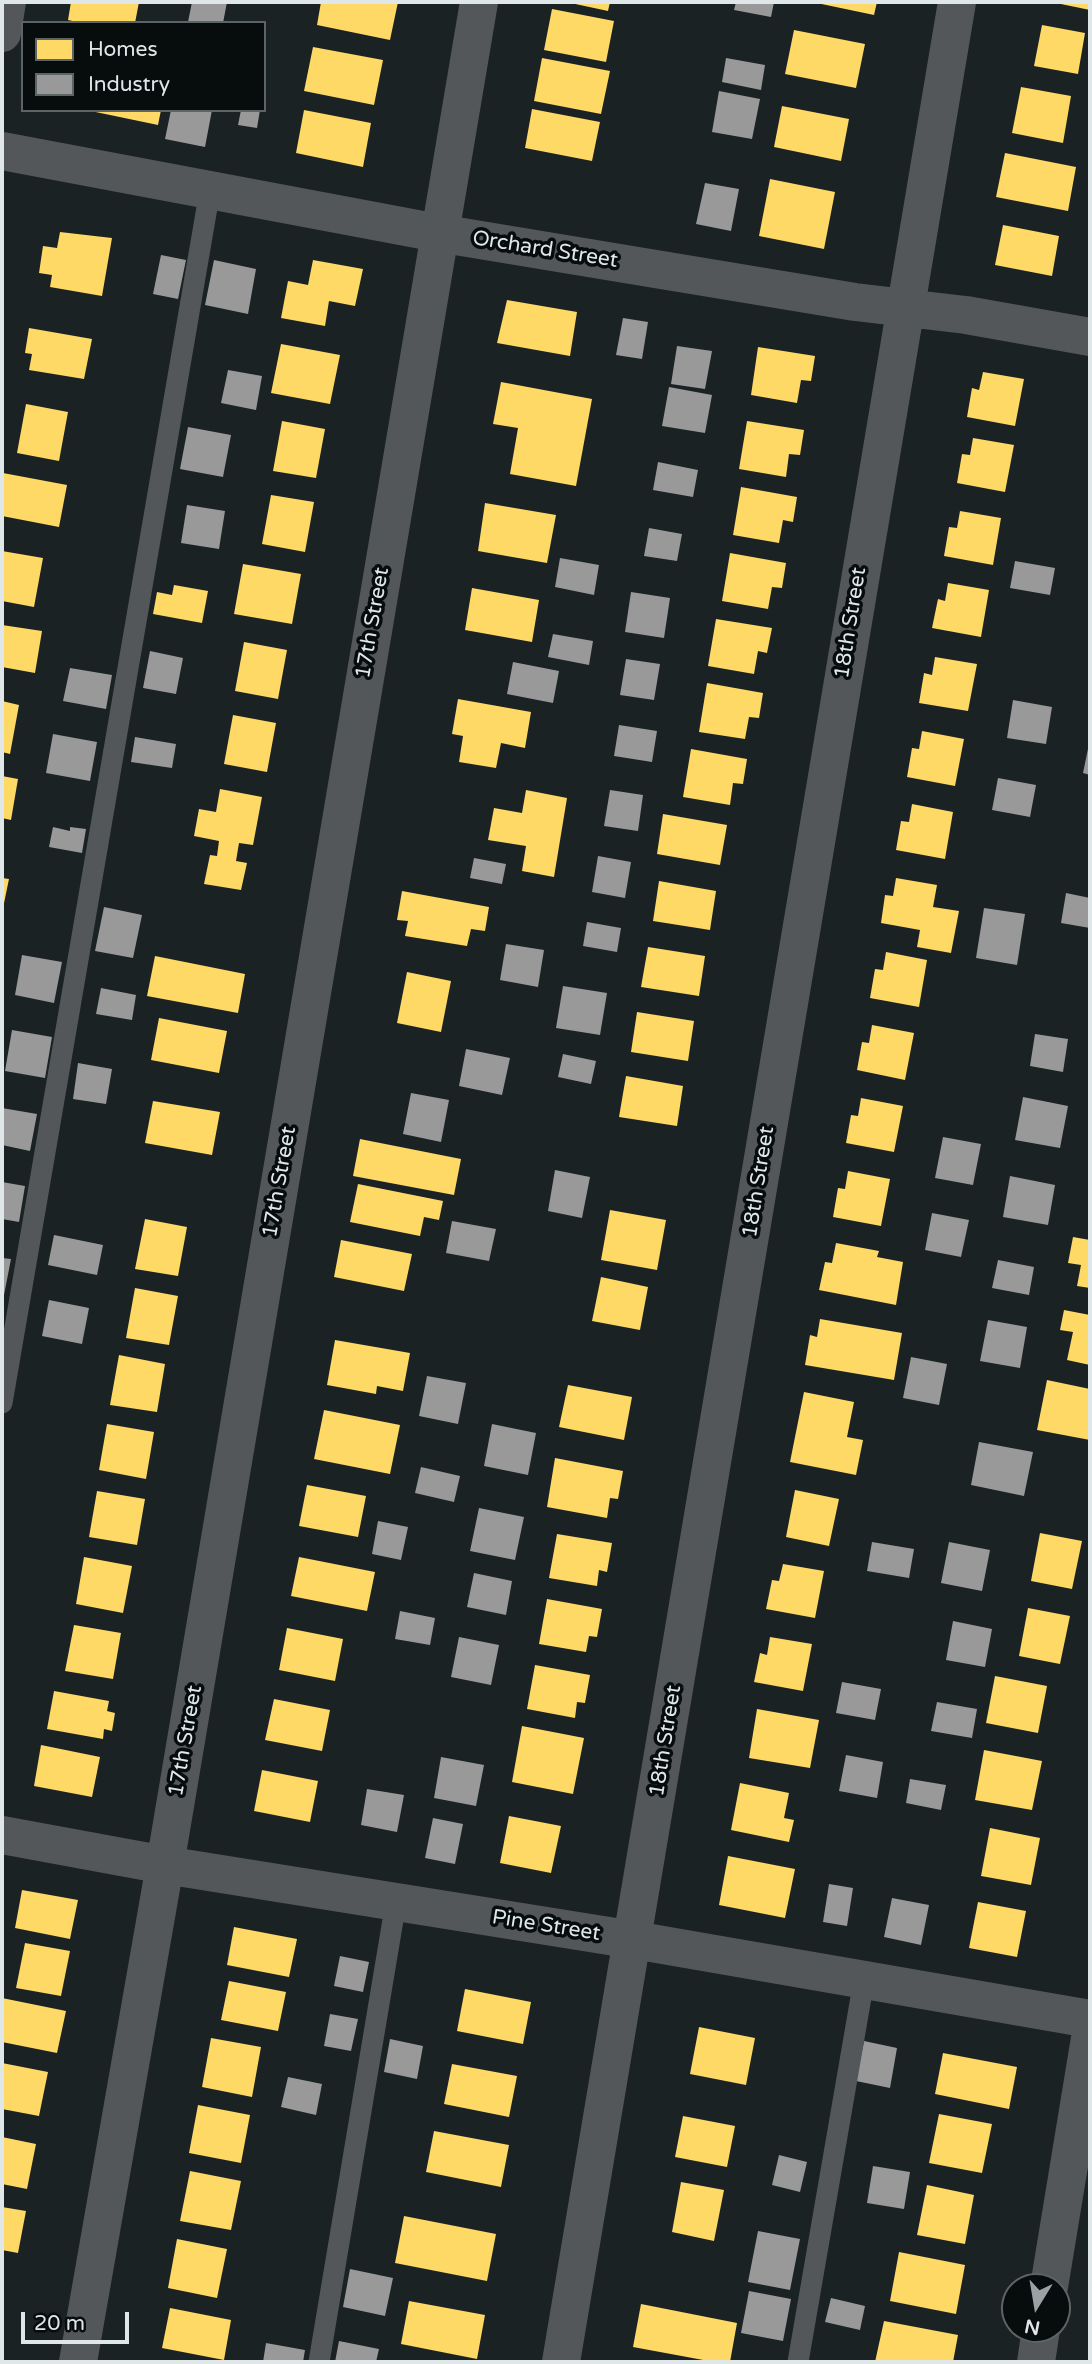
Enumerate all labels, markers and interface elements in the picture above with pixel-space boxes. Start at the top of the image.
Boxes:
legend [21,21,266,112]
text: Homes [88,37,158,62]
text: Industry [88,72,170,97]
street label: Orchard Street [471,226,619,274]
street label: 17th Street [351,565,395,681]
street label: 18th Street [830,565,872,681]
street label: 17th Street [258,1124,302,1240]
street label: 18th Street [738,1124,780,1240]
street label: 17th Street [164,1683,208,1799]
street label: 18th Street [645,1683,687,1799]
street label: Pine Street [490,1905,602,1947]
north arrow [1001,2273,1071,2343]
scale bar [24,2298,133,2342]
text: 20 m [34,2311,85,2336]
text: N [1023,2314,1042,2339]

